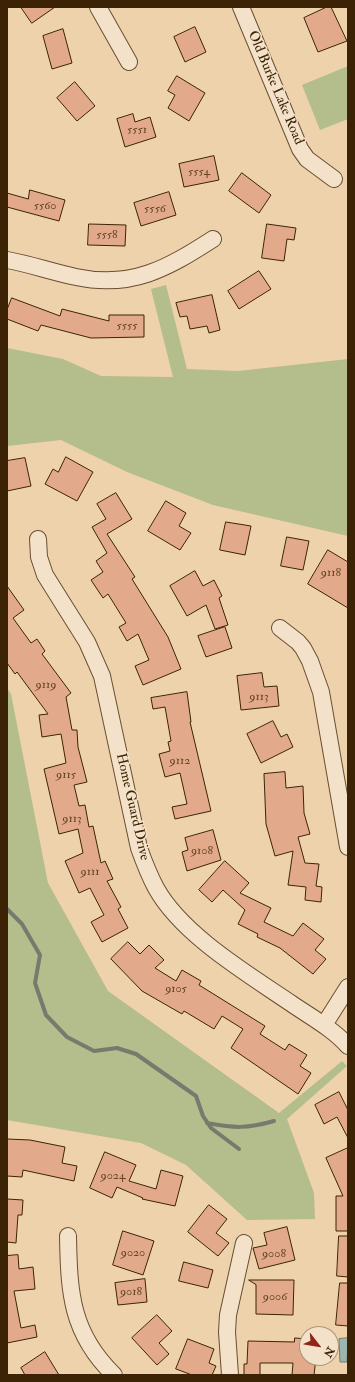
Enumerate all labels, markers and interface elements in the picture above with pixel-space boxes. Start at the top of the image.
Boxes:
street label: Old Burke Lake Road [243,29,307,147]
house number: 5551 [127,123,147,137]
house number: 5554 [188,165,210,179]
house number: 5560 [34,199,56,213]
house number: 5556 [144,202,166,216]
house number: 5558 [96,228,118,242]
house number: 5555 [116,319,138,333]
house number: 9118 [321,566,341,580]
house number: 9119 [36,678,56,692]
house number: 9113 [249,690,269,704]
street label: Home Guard Drive [112,752,152,862]
house number: 9112 [170,754,190,768]
house number: 9115 [56,768,76,782]
house number: 9113 [62,812,82,826]
house number: 9108 [191,844,213,858]
house number: 9111 [81,865,99,879]
house number: 9105 [165,982,187,996]
house number: 9024 [101,1169,125,1183]
house number: 9020 [121,1246,145,1260]
house number: 9008 [262,1247,286,1261]
house number: 9018 [120,1285,142,1299]
house number: 9006 [263,1290,287,1304]
north arrow [299,1326,339,1366]
text: N [321,1344,337,1359]

